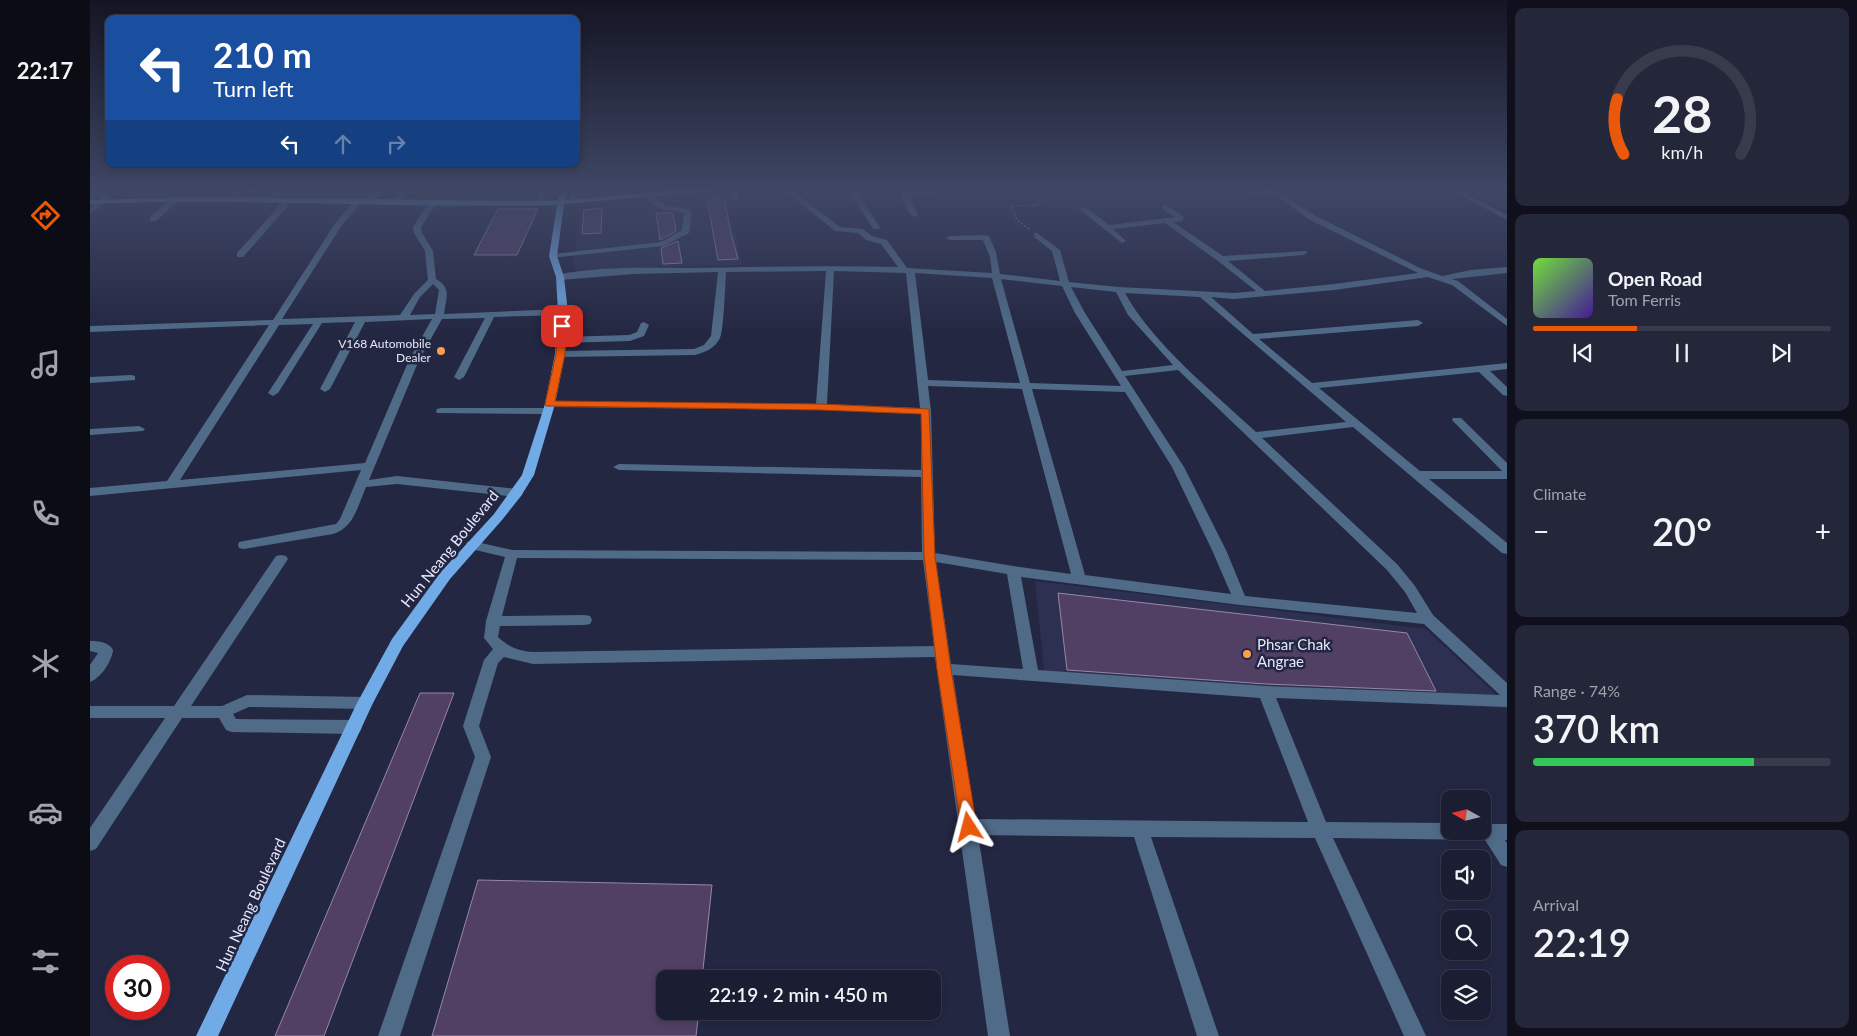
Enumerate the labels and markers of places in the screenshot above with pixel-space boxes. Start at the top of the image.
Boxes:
pin [541,305,583,347]
place label: V168 Automobile Dealer [338,336,432,365]
marker: V168 Automobile Dealer [435,345,447,357]
place label: Phsar Chak Angrae [1257,635,1331,670]
marker: Phsar Chak Angrae [1241,648,1253,660]

